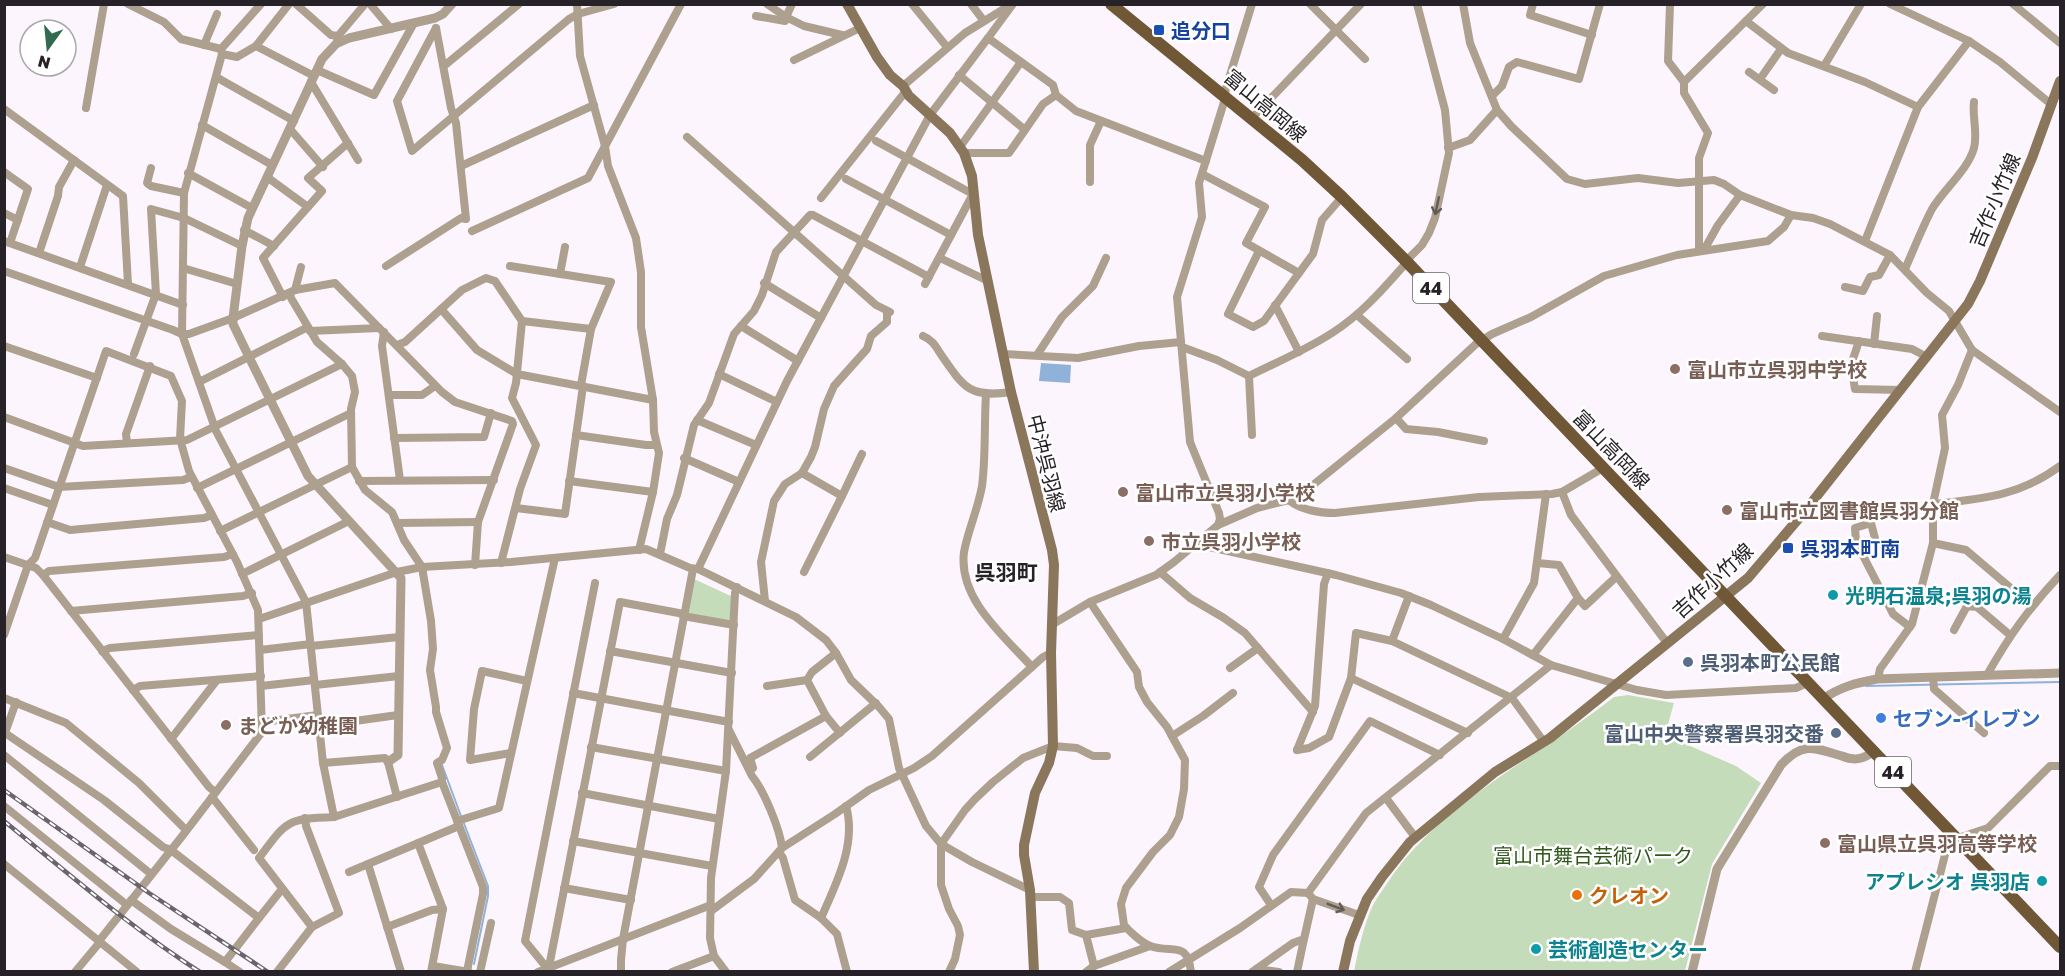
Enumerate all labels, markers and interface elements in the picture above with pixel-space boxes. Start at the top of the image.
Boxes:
north arrow [18,18,78,78]
place label: 追分口 [1171,18,1231,42]
marker: 追分口 [1152,23,1166,37]
text: N [36,51,53,74]
street label: 富山高岡線 [1220,64,1312,146]
street label: 吉作小竹線 [1963,149,2025,251]
one-way arrow [1431,196,1443,215]
road number: 44 [1413,273,1449,303]
place label: 富山市立呉羽中学校 [1687,357,1867,381]
marker: 富山市立呉羽中学校 [1668,362,1682,376]
street label: 富山高岡線 [1569,405,1655,493]
street label: 中沖呉羽線 [1023,412,1071,514]
place label: 富山市立呉羽小学校 [1135,480,1315,504]
marker: 富山市立呉羽小学校 [1116,485,1130,499]
place label: 富山市立図書館呉羽分館 [1739,498,1959,522]
marker: 富山市立図書館呉羽分館 [1720,503,1734,517]
place label: 市立呉羽小学校 [1161,529,1301,553]
marker: 市立呉羽小学校 [1142,534,1156,548]
place label: 呉羽本町南 [1800,536,1900,560]
street label: 吉作小竹線 [1667,538,1757,622]
marker: 呉羽本町南 [1781,541,1795,555]
district label: 呉羽町 [975,559,1038,585]
place label: 光明石温泉;呉羽の湯 [1845,583,2031,607]
marker: 光明石温泉;呉羽の湯 [1826,588,1840,602]
place label: 呉羽本町公民館 [1700,650,1840,674]
marker: 呉羽本町公民館 [1681,655,1695,669]
place label: セブン-イレブン [1893,706,2041,730]
marker: セブン-イレブン [1874,711,1888,725]
place label: まどか幼稚園 [238,713,358,737]
marker: まどか幼稚園 [219,718,233,732]
place label: 富山中央警察署呉羽交番 [1604,721,1824,745]
marker: 富山中央警察署呉羽交番 [1829,726,1843,740]
road number: 44 [1875,757,1911,787]
place label: 富山県立呉羽高等学校 [1837,831,2037,855]
marker: 富山県立呉羽高等学校 [1818,836,1832,850]
park label: 富山市舞台芸術パーク [1493,843,1693,867]
place label: アプレシオ 呉羽店 [1865,869,2030,893]
marker: アプレシオ 呉羽店 [2035,874,2049,888]
place label: クレオン [1589,883,1669,907]
marker: クレオン [1570,888,1584,902]
one-way arrow [1326,902,1345,913]
place label: 芸術創造センター [1548,937,1708,961]
marker: 芸術創造センター [1529,942,1543,956]

